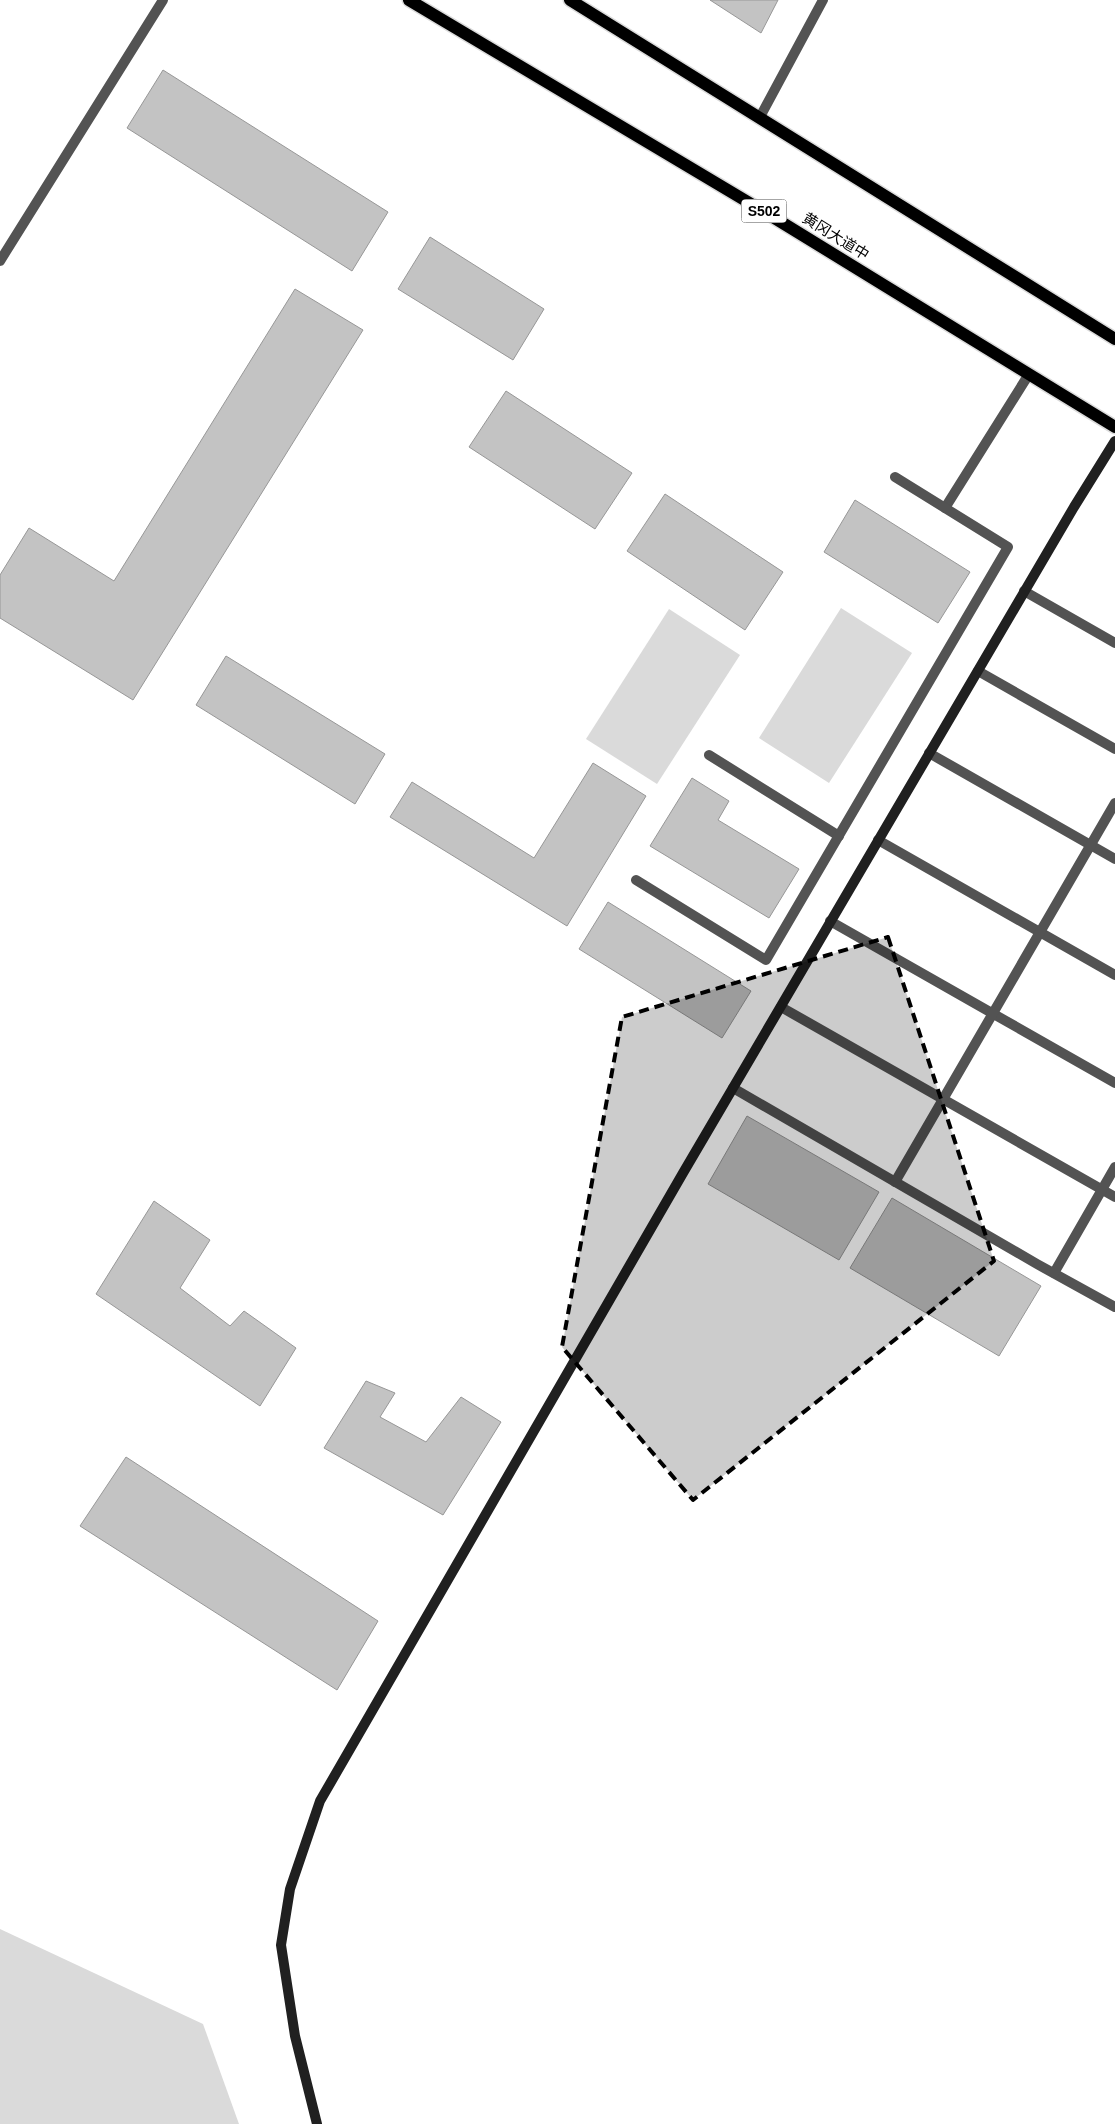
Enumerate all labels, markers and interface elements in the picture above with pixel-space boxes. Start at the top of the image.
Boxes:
road number: S502 [742,200,786,222]
street label: 黄冈大道中 [800,209,872,263]

